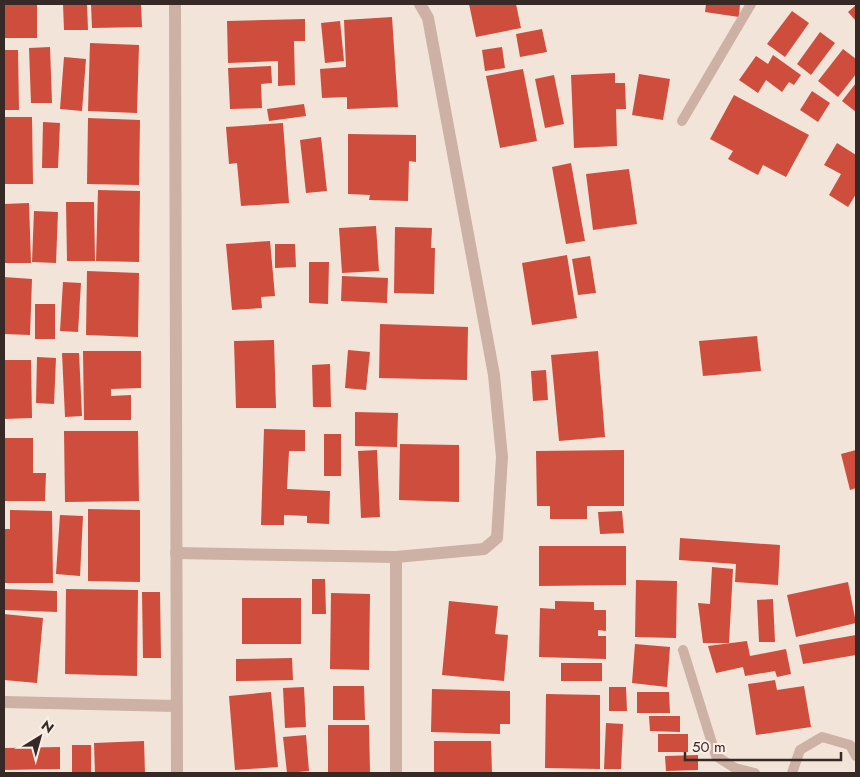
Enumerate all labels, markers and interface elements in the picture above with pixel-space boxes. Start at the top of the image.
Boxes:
north arrow [15,712,65,762]
text: N [37,715,58,738]
scale bar [685,730,841,762]
text: 50 m [692,736,726,758]

